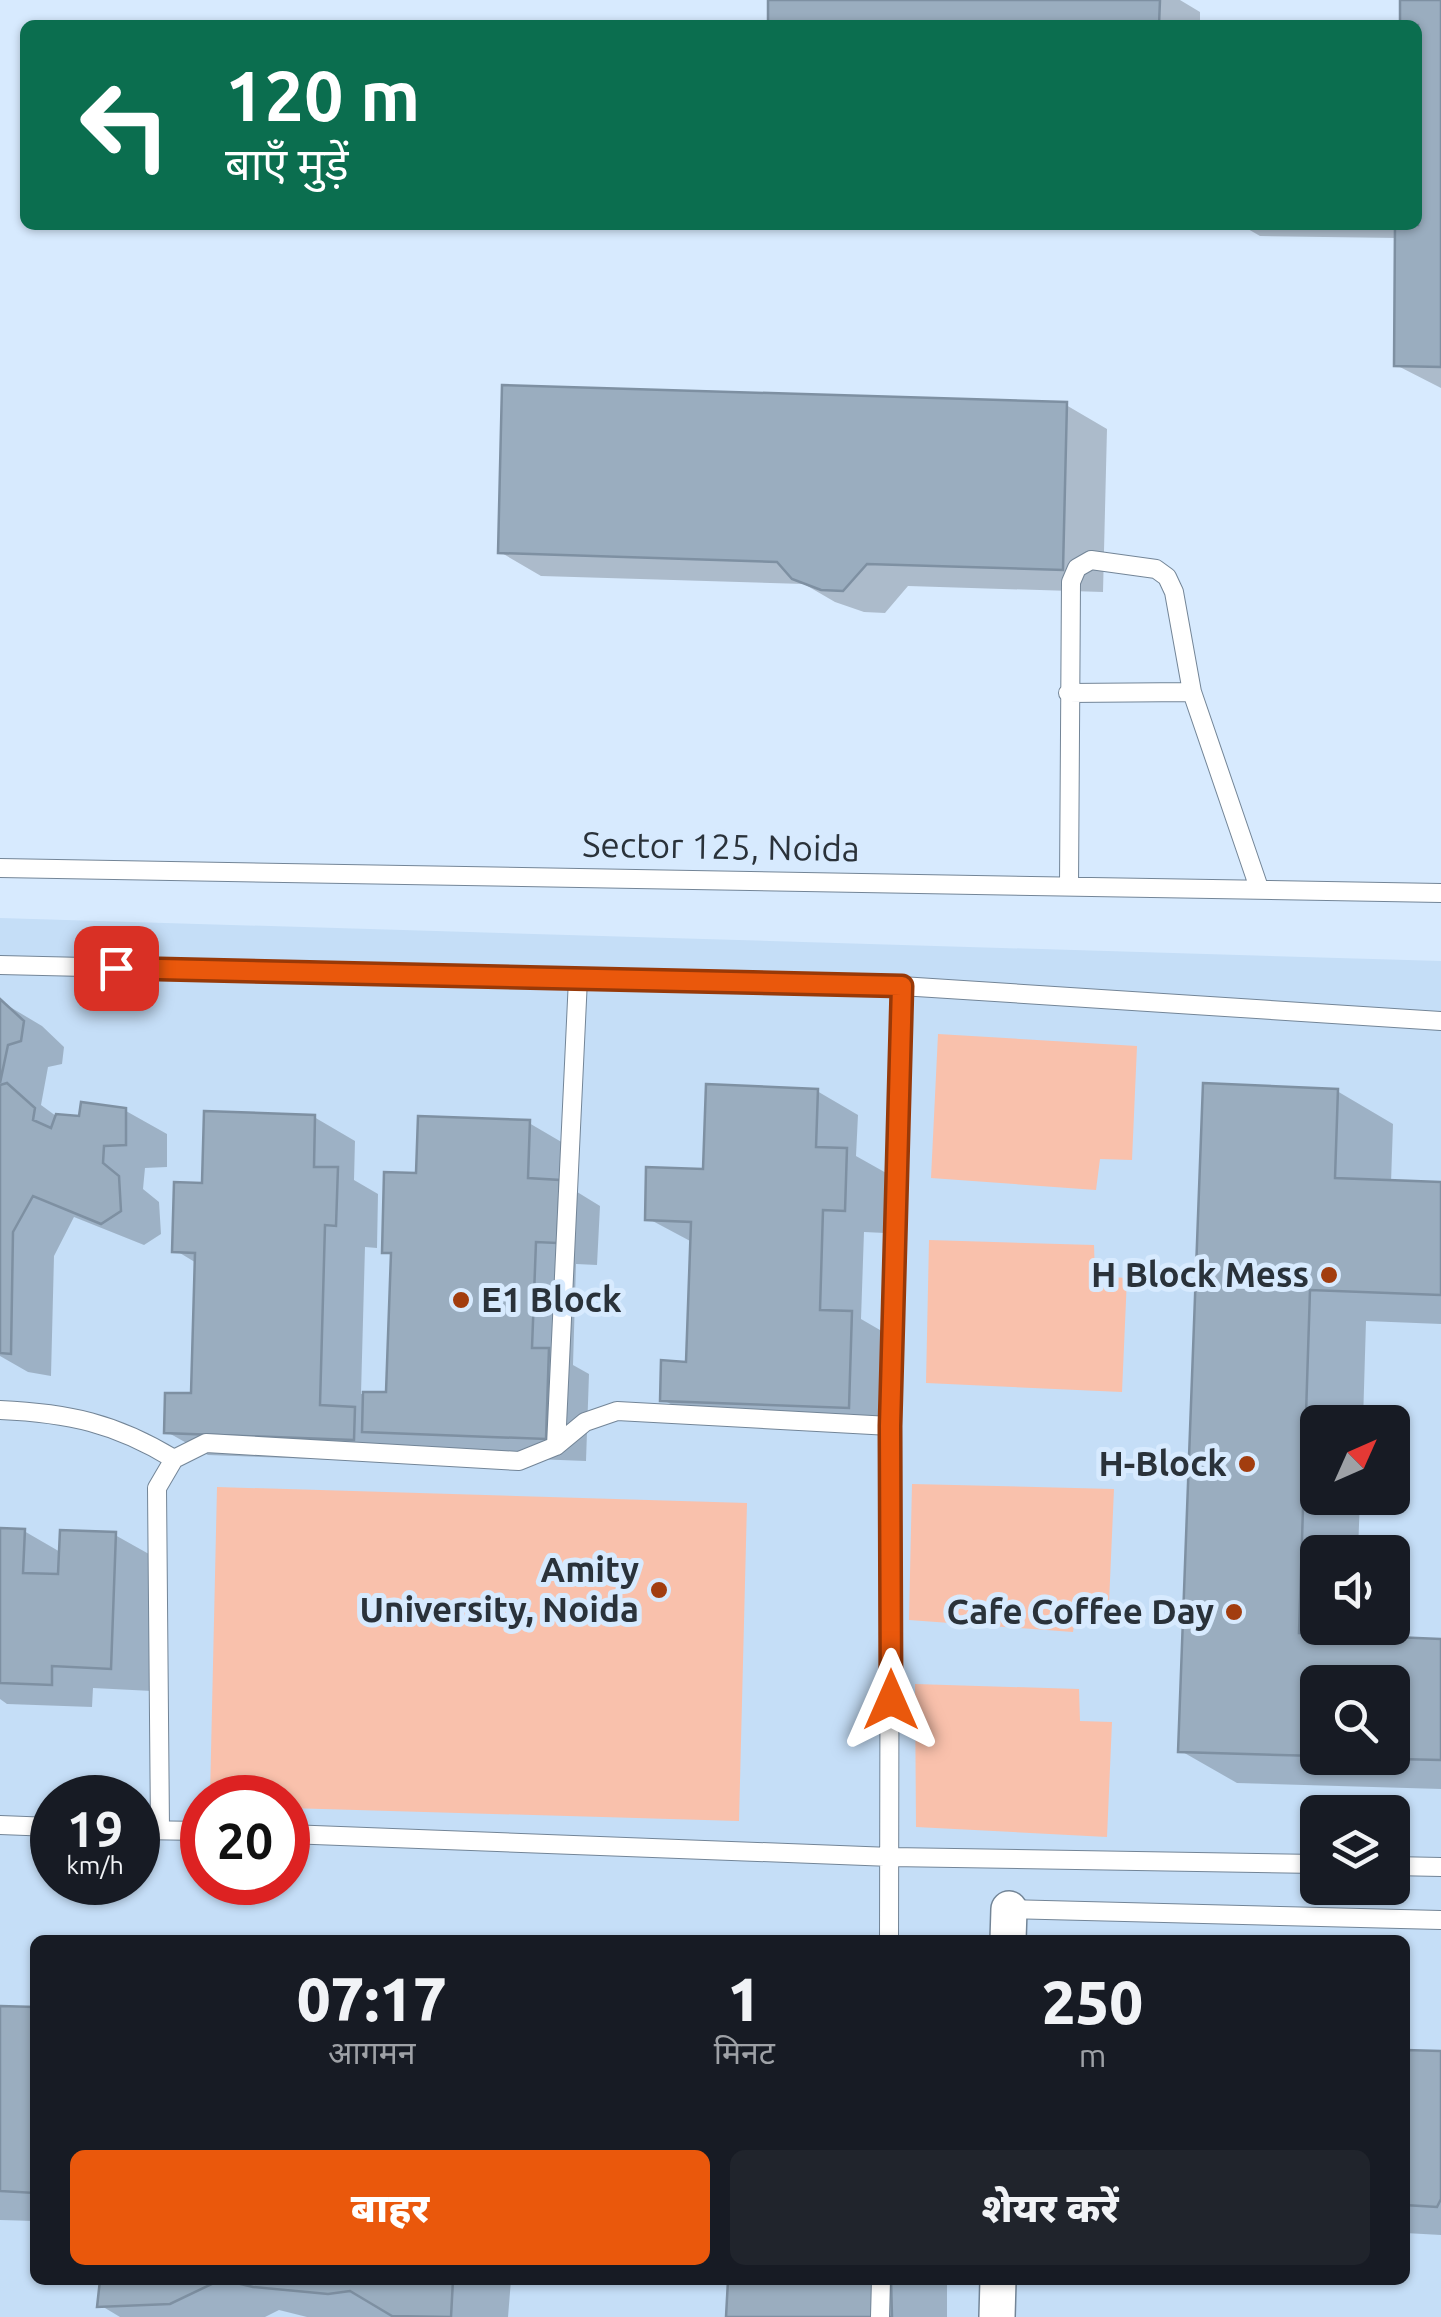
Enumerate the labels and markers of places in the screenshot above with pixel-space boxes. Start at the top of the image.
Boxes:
pin [74,926,159,1011]
place label: H Block Mess [1091,1254,1309,1294]
marker: H Block Mess [1318,1264,1340,1286]
place label: E1 Block [481,1279,622,1319]
marker: E1 Block [450,1289,472,1311]
place label: H-Block [1098,1443,1227,1483]
marker: H-Block [1236,1453,1258,1475]
place label: Amity University, Noida [359,1549,639,1629]
marker: Amity University, Noida [648,1579,670,1601]
place label: Cafe Coffee Day [947,1591,1214,1631]
marker: Cafe Coffee Day [1223,1601,1245,1623]

